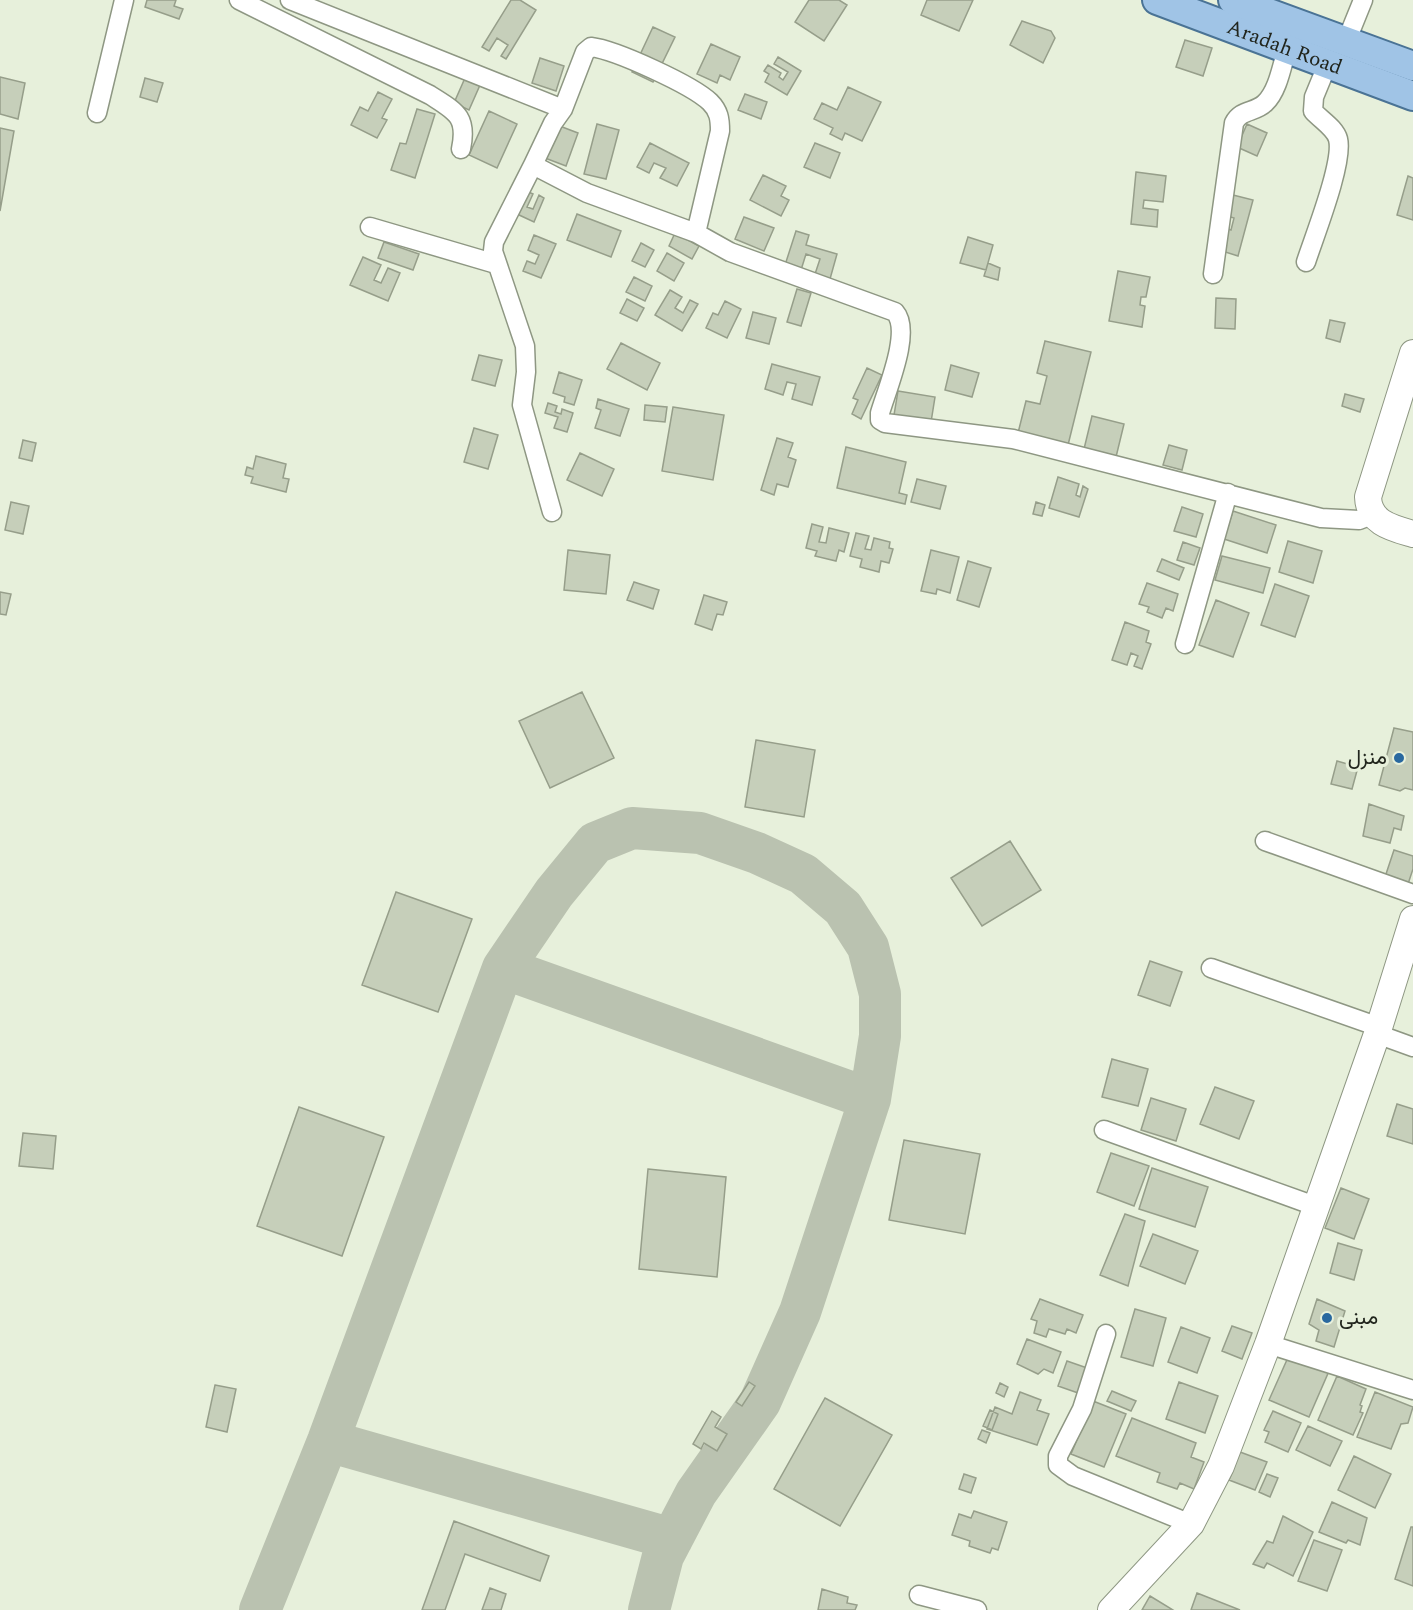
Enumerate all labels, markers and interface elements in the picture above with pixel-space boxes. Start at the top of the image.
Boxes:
street label: Aradah Road [1222,11,1347,84]
place label: منزل [1348,742,1387,774]
marker: منزل [1392,751,1406,765]
place label: مبنى [1339,1302,1378,1334]
marker: مبنى [1320,1311,1334,1325]

